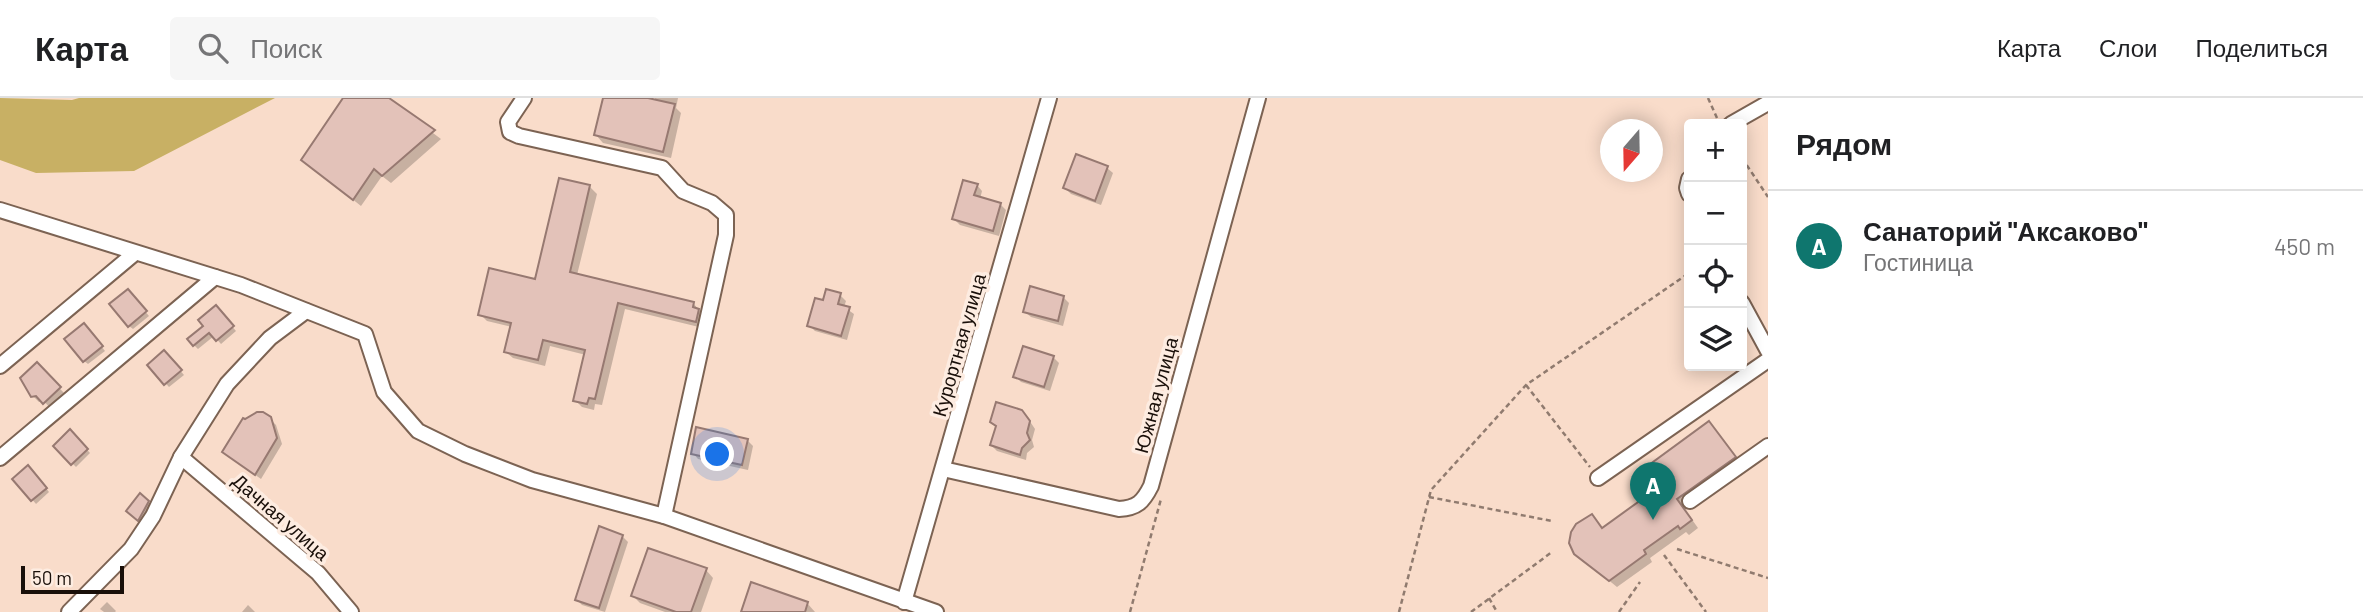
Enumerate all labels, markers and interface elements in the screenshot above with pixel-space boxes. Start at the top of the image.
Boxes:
search box [170,17,660,80]
text: Карта [35,28,128,68]
icon: search [194,29,232,67]
text: Поиск [250,32,322,63]
text: Карта [1997,33,2061,62]
text: Слои [2099,33,2157,62]
text: Поделиться [2195,33,2328,62]
north arrow [1600,119,1663,182]
map controls [1684,119,1747,371]
button: + [1684,119,1747,182]
text: Рядом [1796,125,1892,161]
button: − [1684,182,1747,245]
text: Санаторий "Аксаково" [1863,215,2147,246]
text: A [1811,232,1827,260]
text: 450 m [2274,232,2335,260]
button: locate [1684,245,1747,308]
text: Гостиница [1863,248,1973,276]
street label: Курортная улица [927,270,990,419]
button: layers [1684,308,1747,371]
street label: Южная улица [1129,334,1182,455]
your location [700,437,734,471]
pin: A [1630,462,1676,520]
street label: Дачная улица [228,468,335,565]
scale bar [21,563,124,595]
text: 50 m [32,566,72,589]

